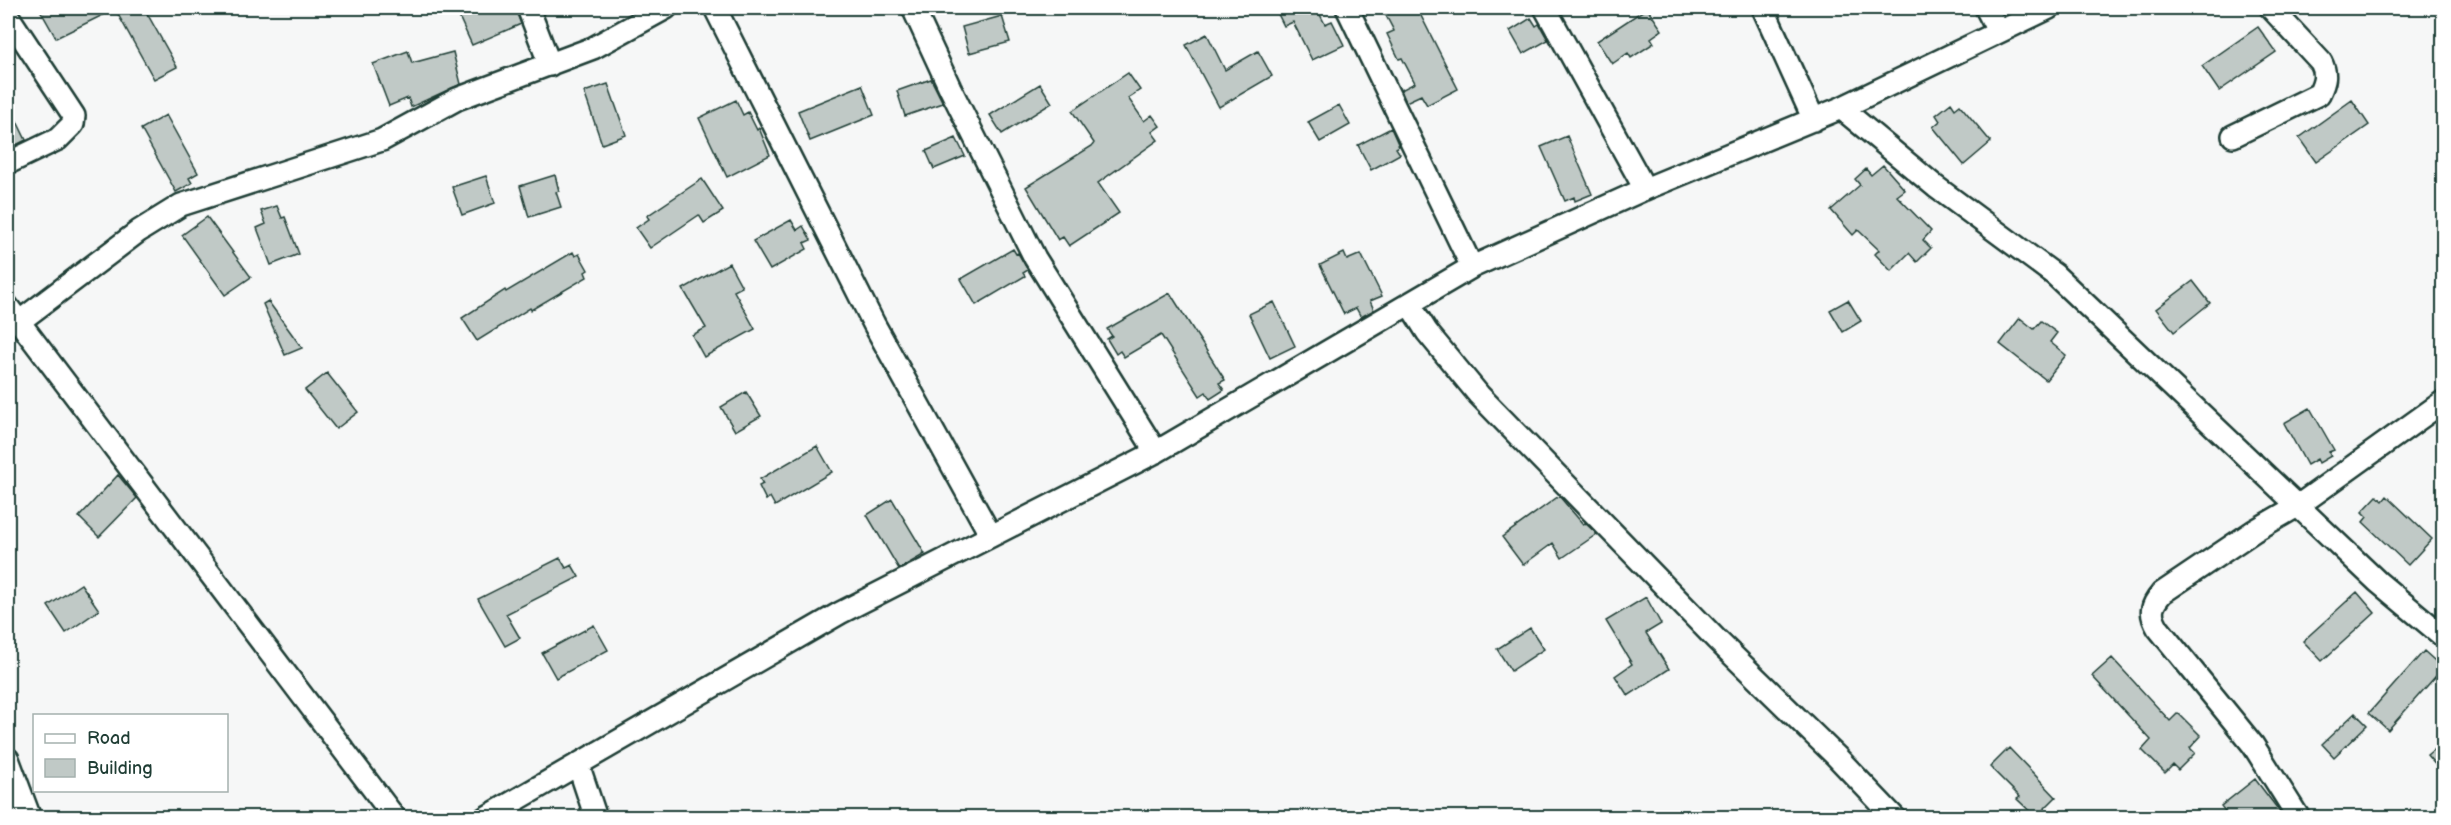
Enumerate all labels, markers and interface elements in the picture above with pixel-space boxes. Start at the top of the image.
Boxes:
legend [33,714,228,792]
text: Road [87,728,131,749]
text: Building [87,758,153,779]

